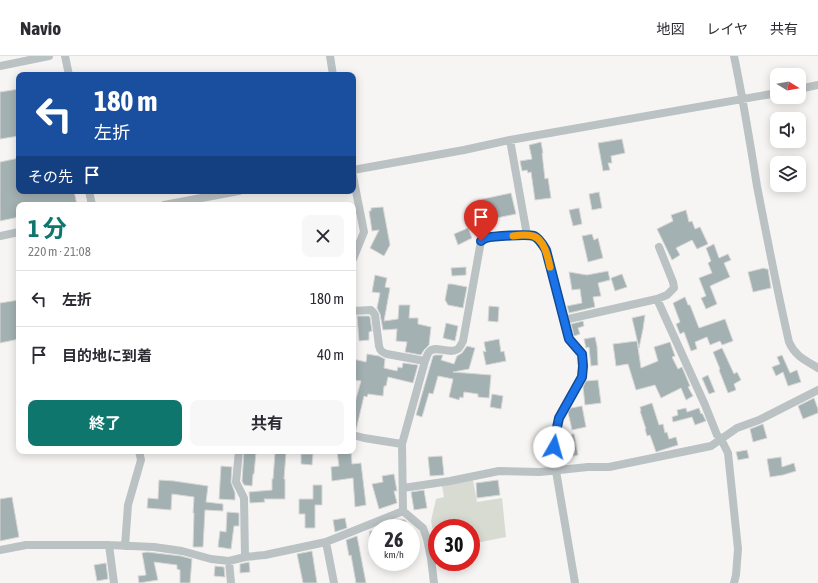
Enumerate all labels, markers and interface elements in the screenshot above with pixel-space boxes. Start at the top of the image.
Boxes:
text: Navio [20,17,61,39]
text: 地図 [656,21,684,37]
text: レイヤ [706,21,748,37]
text: 共有 [770,21,798,37]
north arrow [770,68,806,104]
map controls [770,68,806,192]
text: 180 m [94,85,157,117]
icon: left [28,88,80,140]
button: sound [770,112,806,148]
text: 左折 [94,122,130,143]
button: layers [770,156,806,192]
icon: arrive [81,164,103,186]
text: その先 [28,168,73,185]
pin [464,200,498,241]
icon: arrive [470,206,492,228]
text: 1 分 [28,215,67,242]
button: close [302,215,344,257]
text: 220 m · 21:08 [28,244,91,259]
icon: left [28,288,50,310]
text: 180 m [310,290,344,307]
text: 左折 [62,291,92,308]
icon: arrive [28,344,50,366]
text: 40 m [317,346,344,363]
text: 目的地に到着 [62,347,152,364]
button: 終了 [28,400,182,446]
button: 共有 [190,400,344,446]
position arrow [533,426,575,468]
speed limit sign: 30 [428,519,480,571]
text: 26 [385,528,403,551]
text: km/h [384,549,404,560]

